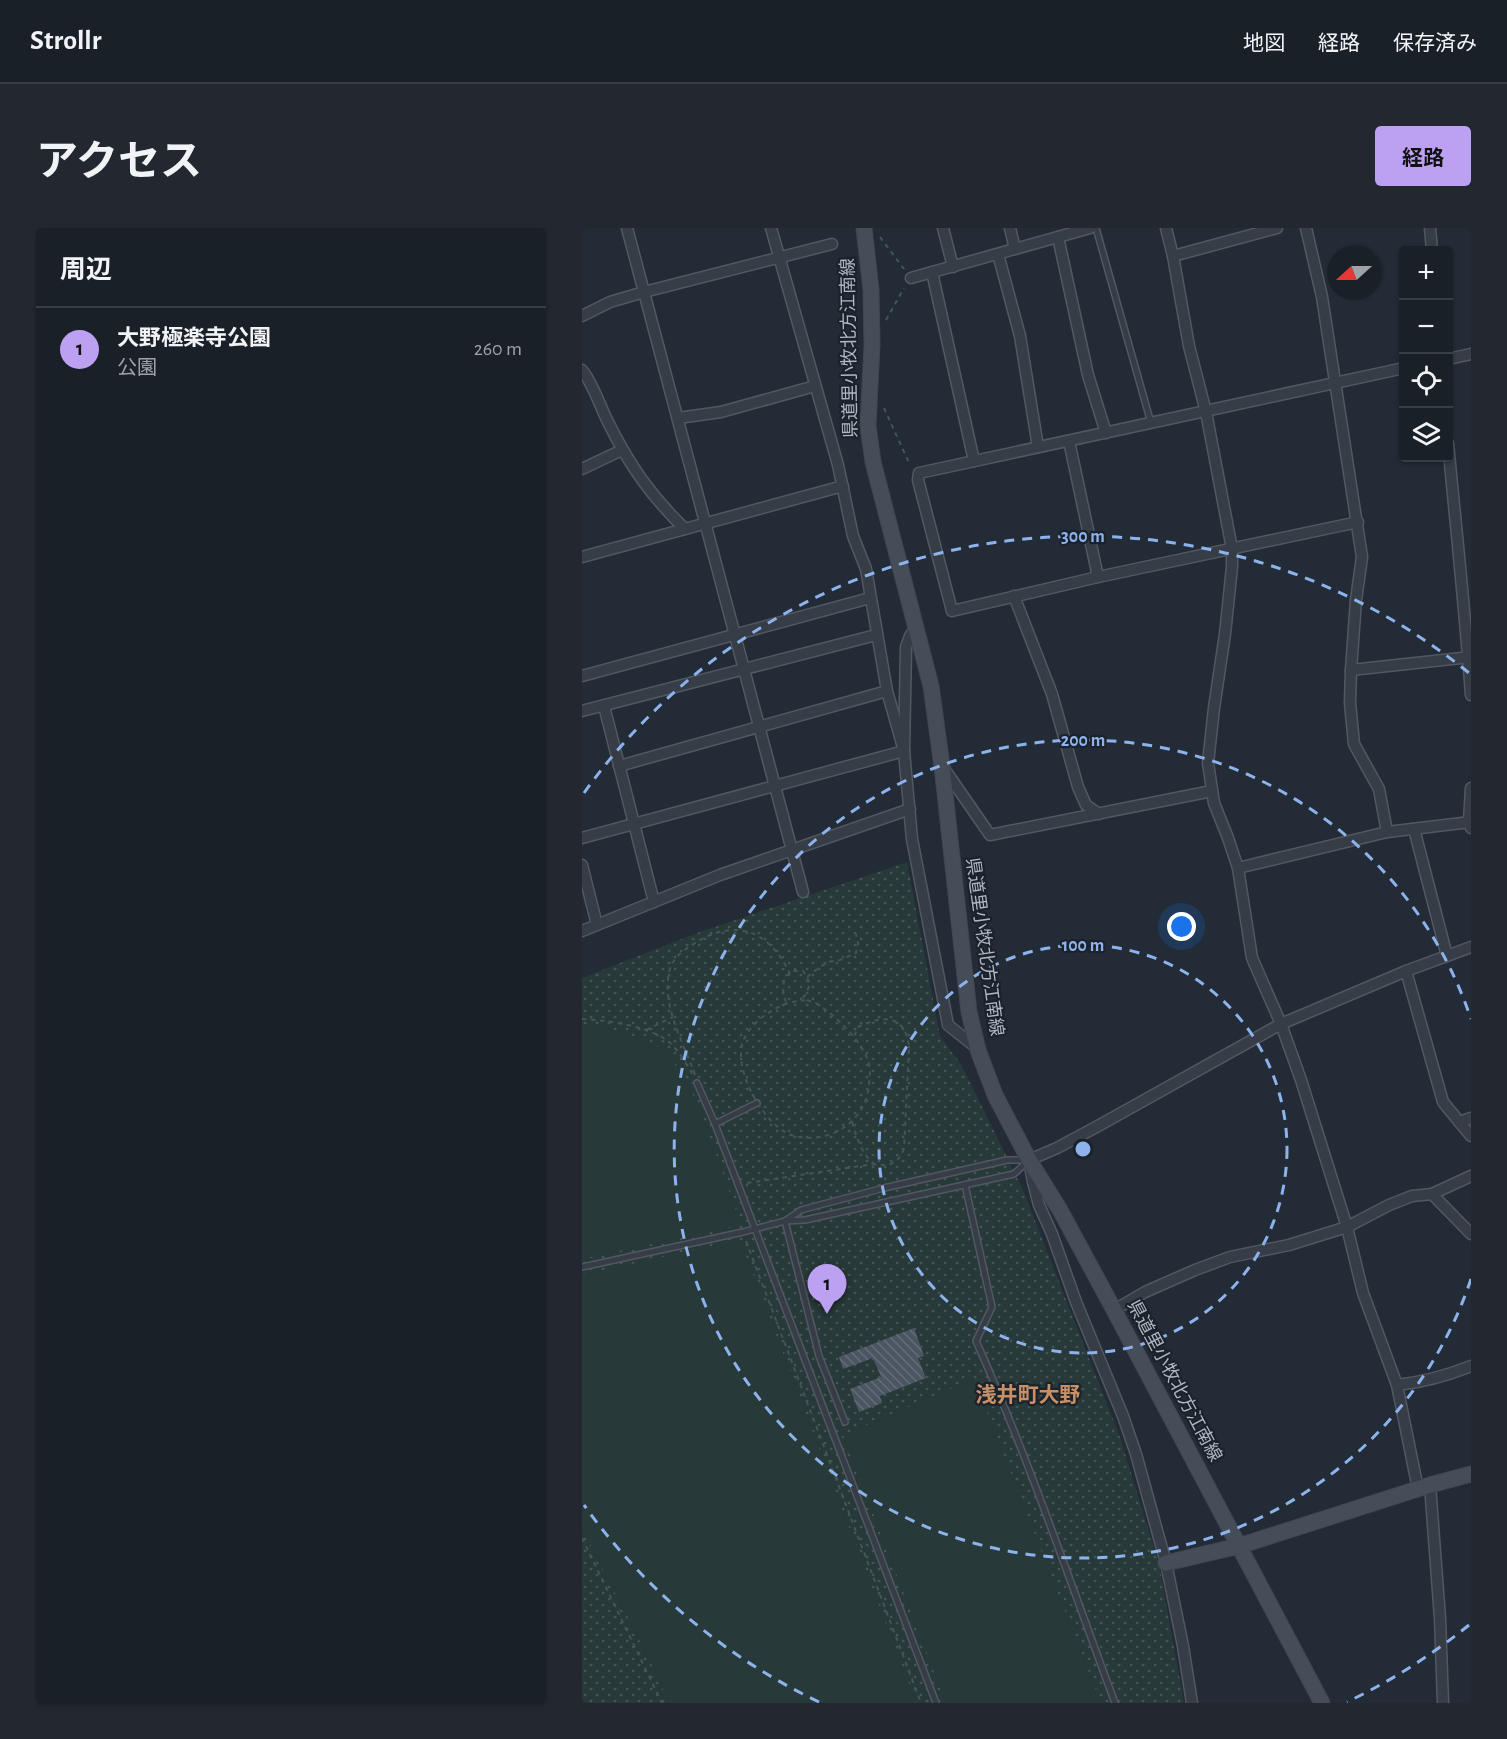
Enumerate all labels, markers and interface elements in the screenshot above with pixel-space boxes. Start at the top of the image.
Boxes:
text: Strollr [30,27,101,55]
text: 地図 [1243,33,1285,54]
text: 経路 [1318,33,1360,54]
text: 保存済み [1393,33,1477,54]
button: 経路 [1375,126,1471,186]
text: アクセス [36,141,202,183]
north arrow [1327,246,1381,300]
map controls [1399,246,1453,462]
button: + [1399,246,1453,300]
text: 周辺 [60,257,112,283]
street label: 県道里小牧北方江南線 [837,258,861,438]
button: − [1399,300,1453,354]
text: 大野極楽寺公園 [117,327,271,349]
text: 1 [76,339,83,359]
text: 260 m [474,339,522,359]
button: locate [1399,354,1453,408]
text: 公園 [117,358,157,378]
button: layers [1399,408,1453,462]
text: 300 m [1061,528,1105,546]
text: 200 m [1061,732,1105,750]
street label: 県道里小牧北方江南線 [963,856,1007,1037]
your location [1167,912,1196,941]
text: 100 m [1062,937,1104,955]
centre of rings [1073,1139,1093,1159]
pin: 1 [808,1264,846,1314]
street label: 県道里小牧北方江南線 [1124,1296,1226,1465]
district label: 浅井町大野 [976,1383,1081,1406]

